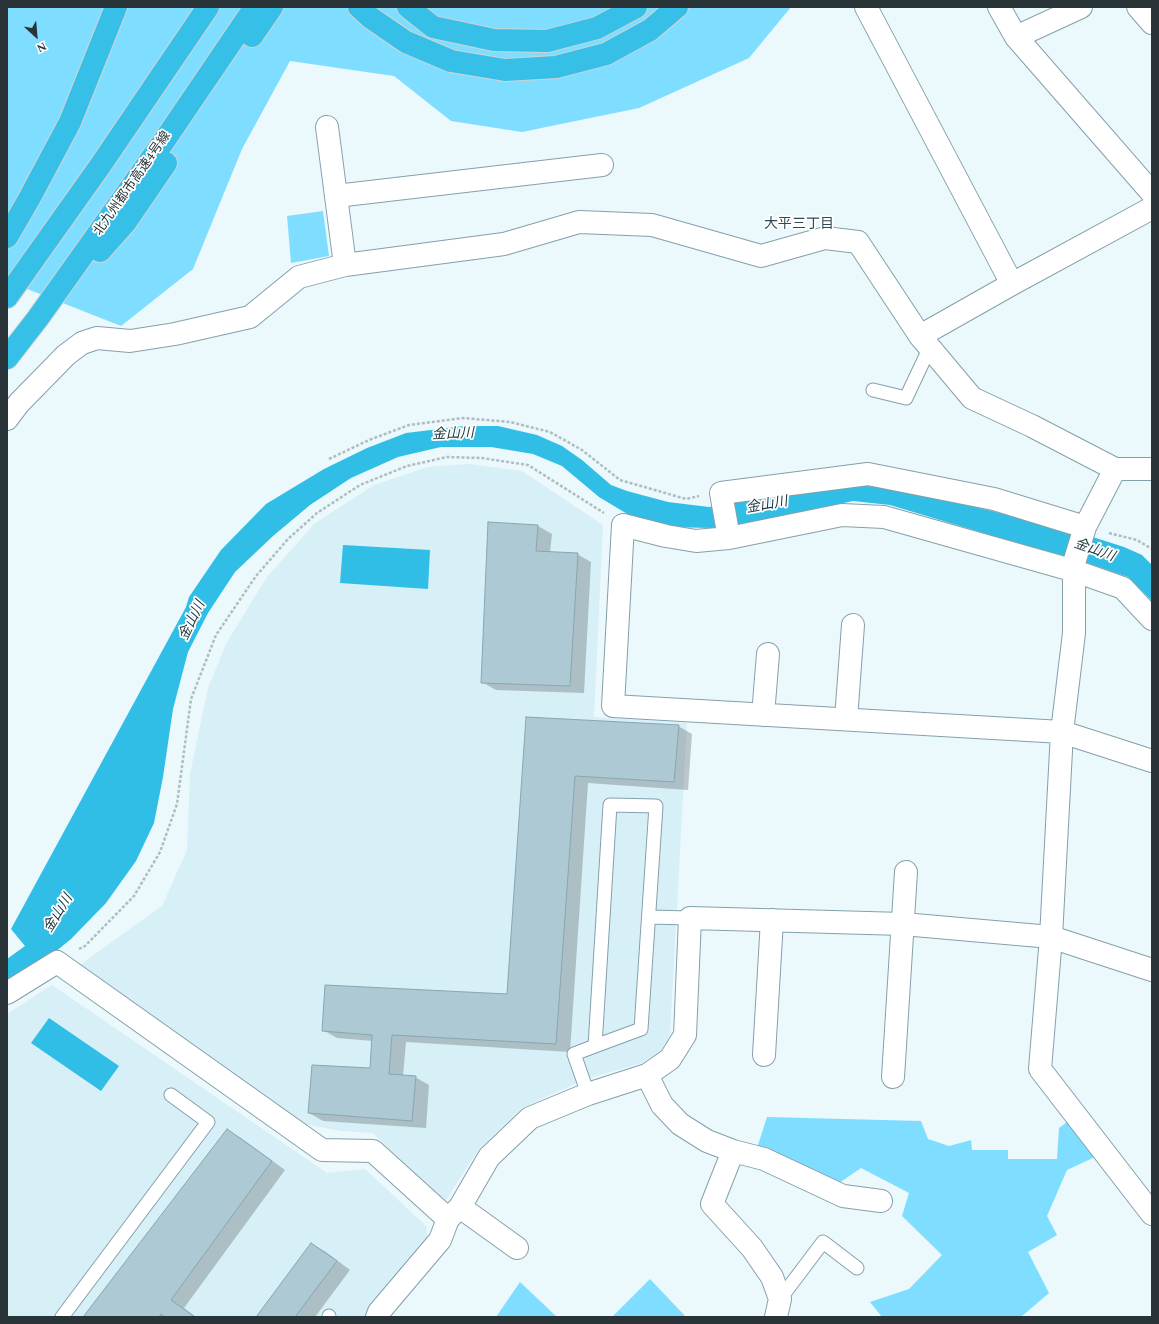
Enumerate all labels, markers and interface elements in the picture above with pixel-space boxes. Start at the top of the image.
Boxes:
north arrow [16,16,56,56]
text: N [34,38,49,57]
street label: 北九州都市高速4号線 [91,129,175,239]
district label: 大平三丁目 [764,217,834,233]
water label: 金山川 [432,426,474,444]
water label: 金山川 [745,494,789,518]
water label: 金山川 [1071,536,1117,566]
water label: 金山川 [176,598,210,644]
water label: 金山川 [41,892,77,936]

